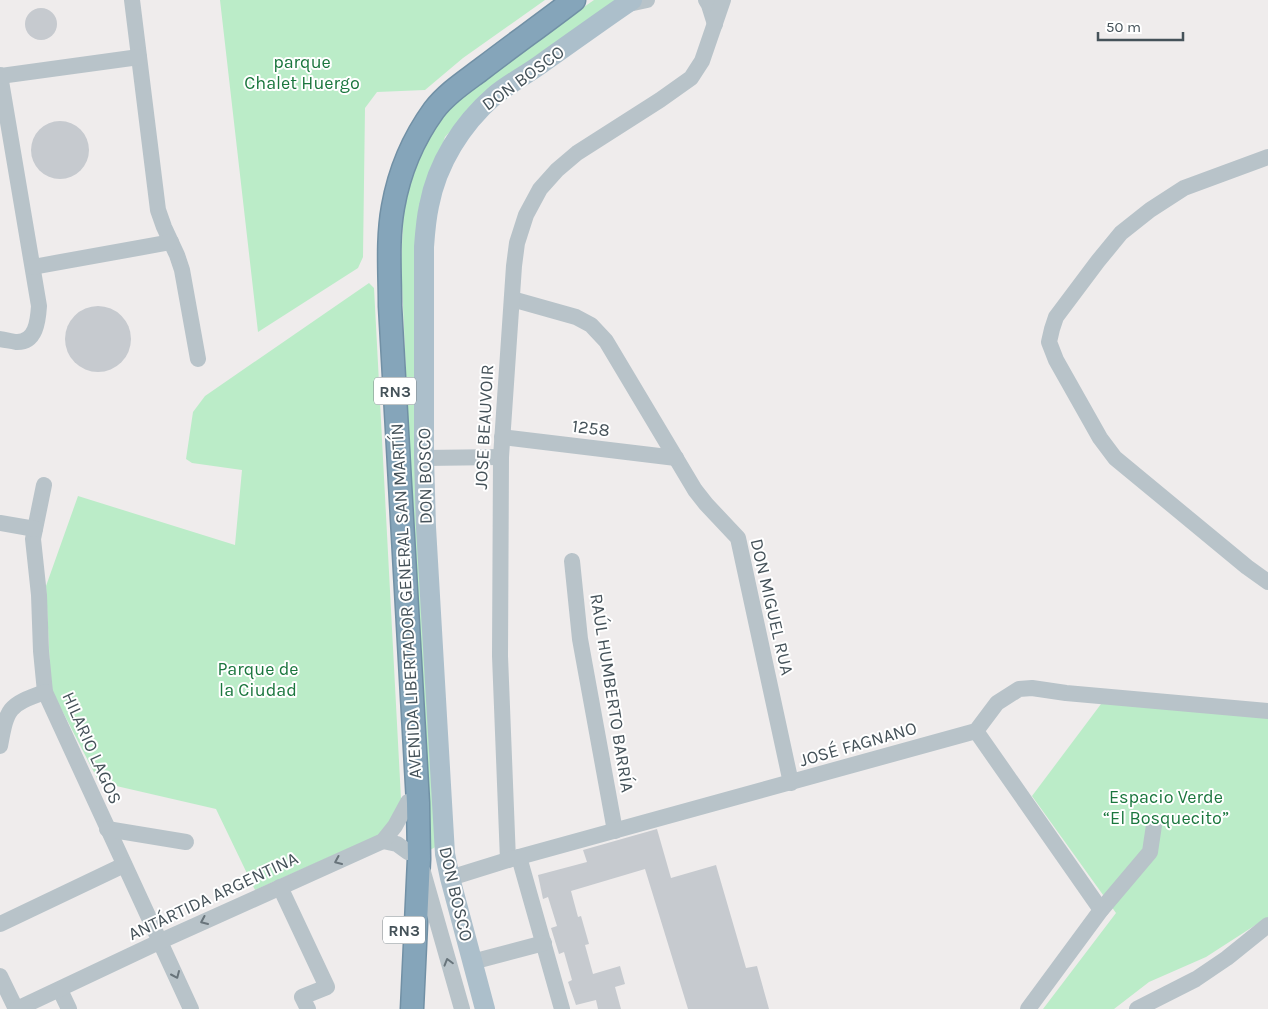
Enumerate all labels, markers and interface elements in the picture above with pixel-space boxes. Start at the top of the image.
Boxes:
scale bar [1098,10,1183,42]
text: 50 m [1106,18,1141,36]
street label: DON BOSCO [478,41,568,115]
park label: parque Chalet Huergo [244,51,360,94]
street label: JOSE BEAUVOIR [470,364,498,490]
road number: RN3 [374,378,416,404]
street label: 1258 [571,415,611,441]
street label: AVENIDA LIBERTADOR GENERAL SAN MARTÍN [385,423,426,779]
street label: DON BOSCO [413,428,437,524]
street label: DON MIGUEL RUA [746,536,798,678]
street label: RAÚL HUMBERTO BARRÍA [585,592,640,794]
park label: Parque de la Ciudad [217,658,299,701]
street label: HILARIO LAGOS [57,688,127,808]
street label: JOSÉ FAGNANO [796,716,919,771]
park label: Espacio Verde “El Bosquecito” [1103,786,1229,829]
street label: DON BOSCO [434,845,478,943]
street label: ANTÁRTIDA ARGENTINA [124,846,301,945]
one-way arrow [334,855,343,865]
one-way arrow [200,915,209,926]
road number: RN3 [383,916,425,944]
one-way arrow [444,959,454,967]
one-way arrow [170,970,180,979]

